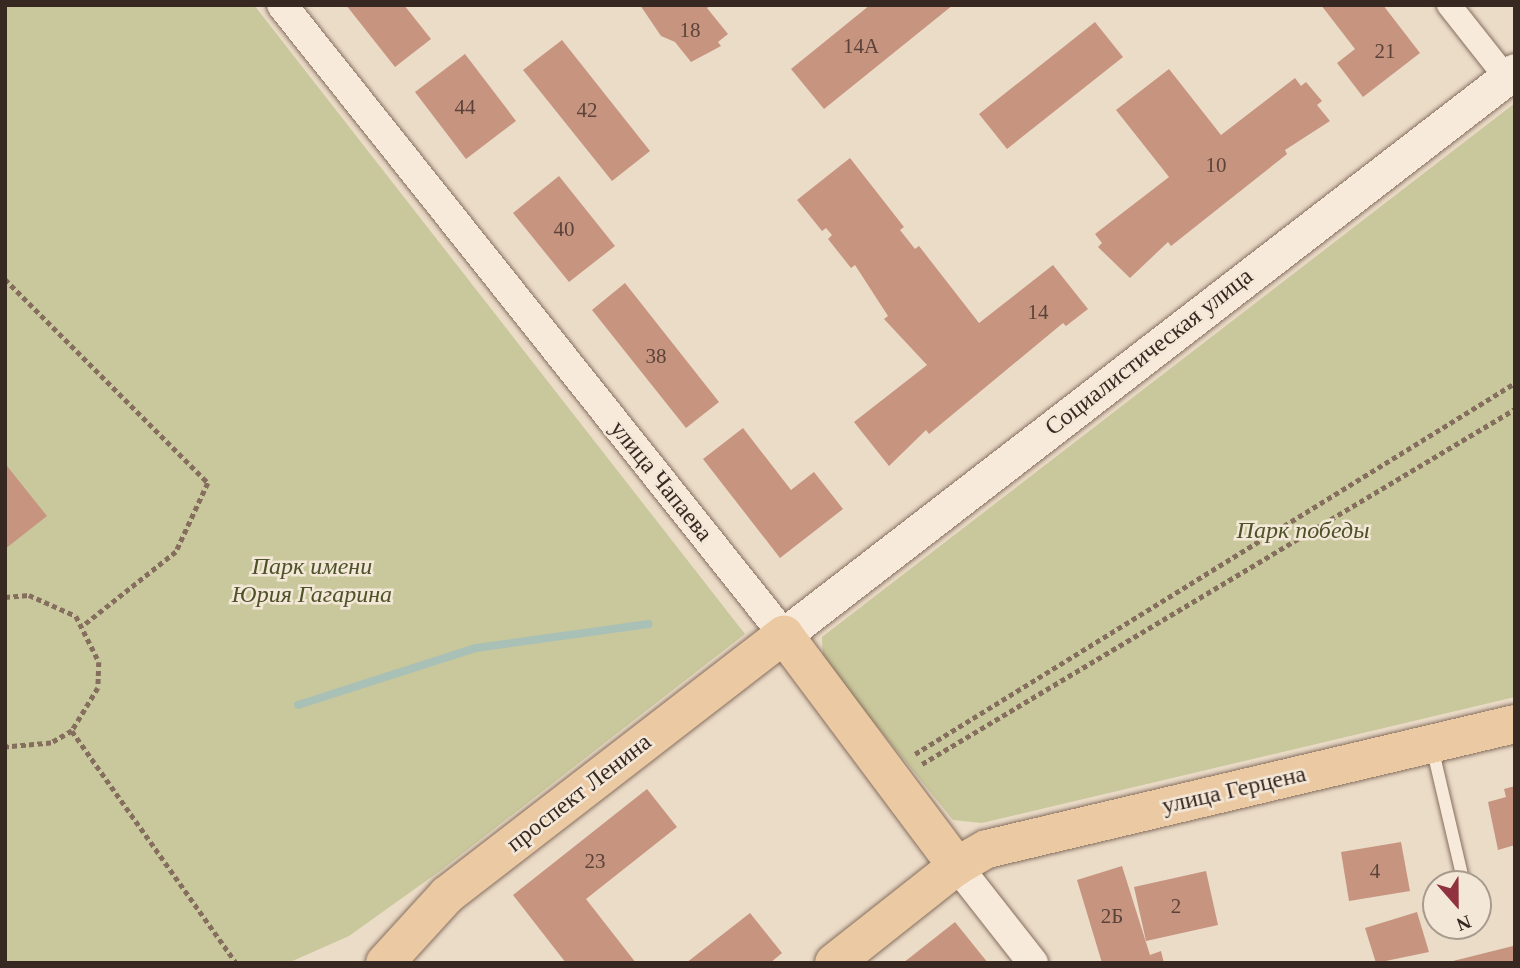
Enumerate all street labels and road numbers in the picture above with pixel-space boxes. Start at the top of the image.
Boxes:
street label: Социалистическая улица [1039,262,1259,442]
street label: улица Чапаева [604,415,718,547]
street label: проспект Ленина [501,728,657,858]
street label: улица Герцена [1159,759,1309,821]

